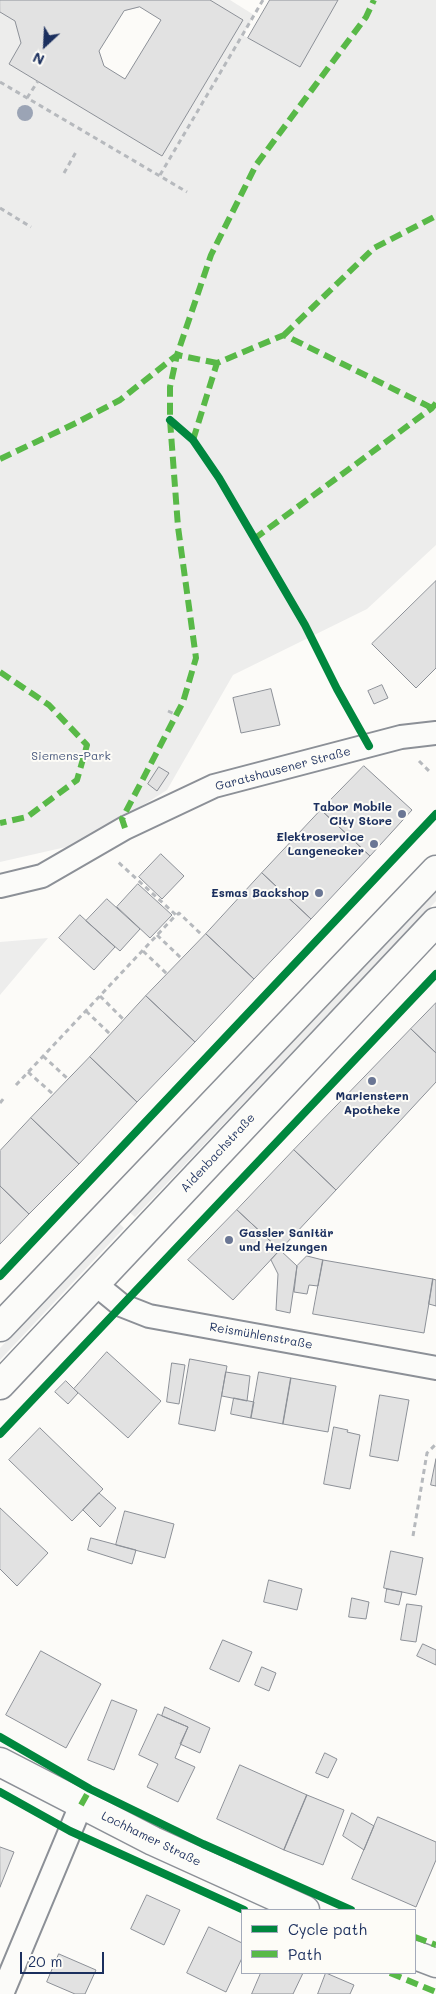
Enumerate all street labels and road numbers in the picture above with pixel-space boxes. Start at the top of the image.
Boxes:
street label: Garatshausener Straße [214,744,352,794]
street label: Aidenbachstraße [178,1111,258,1195]
street label: Reismühlenstraße [208,1320,314,1352]
street label: Lochhamer Straße [99,1809,203,1869]

